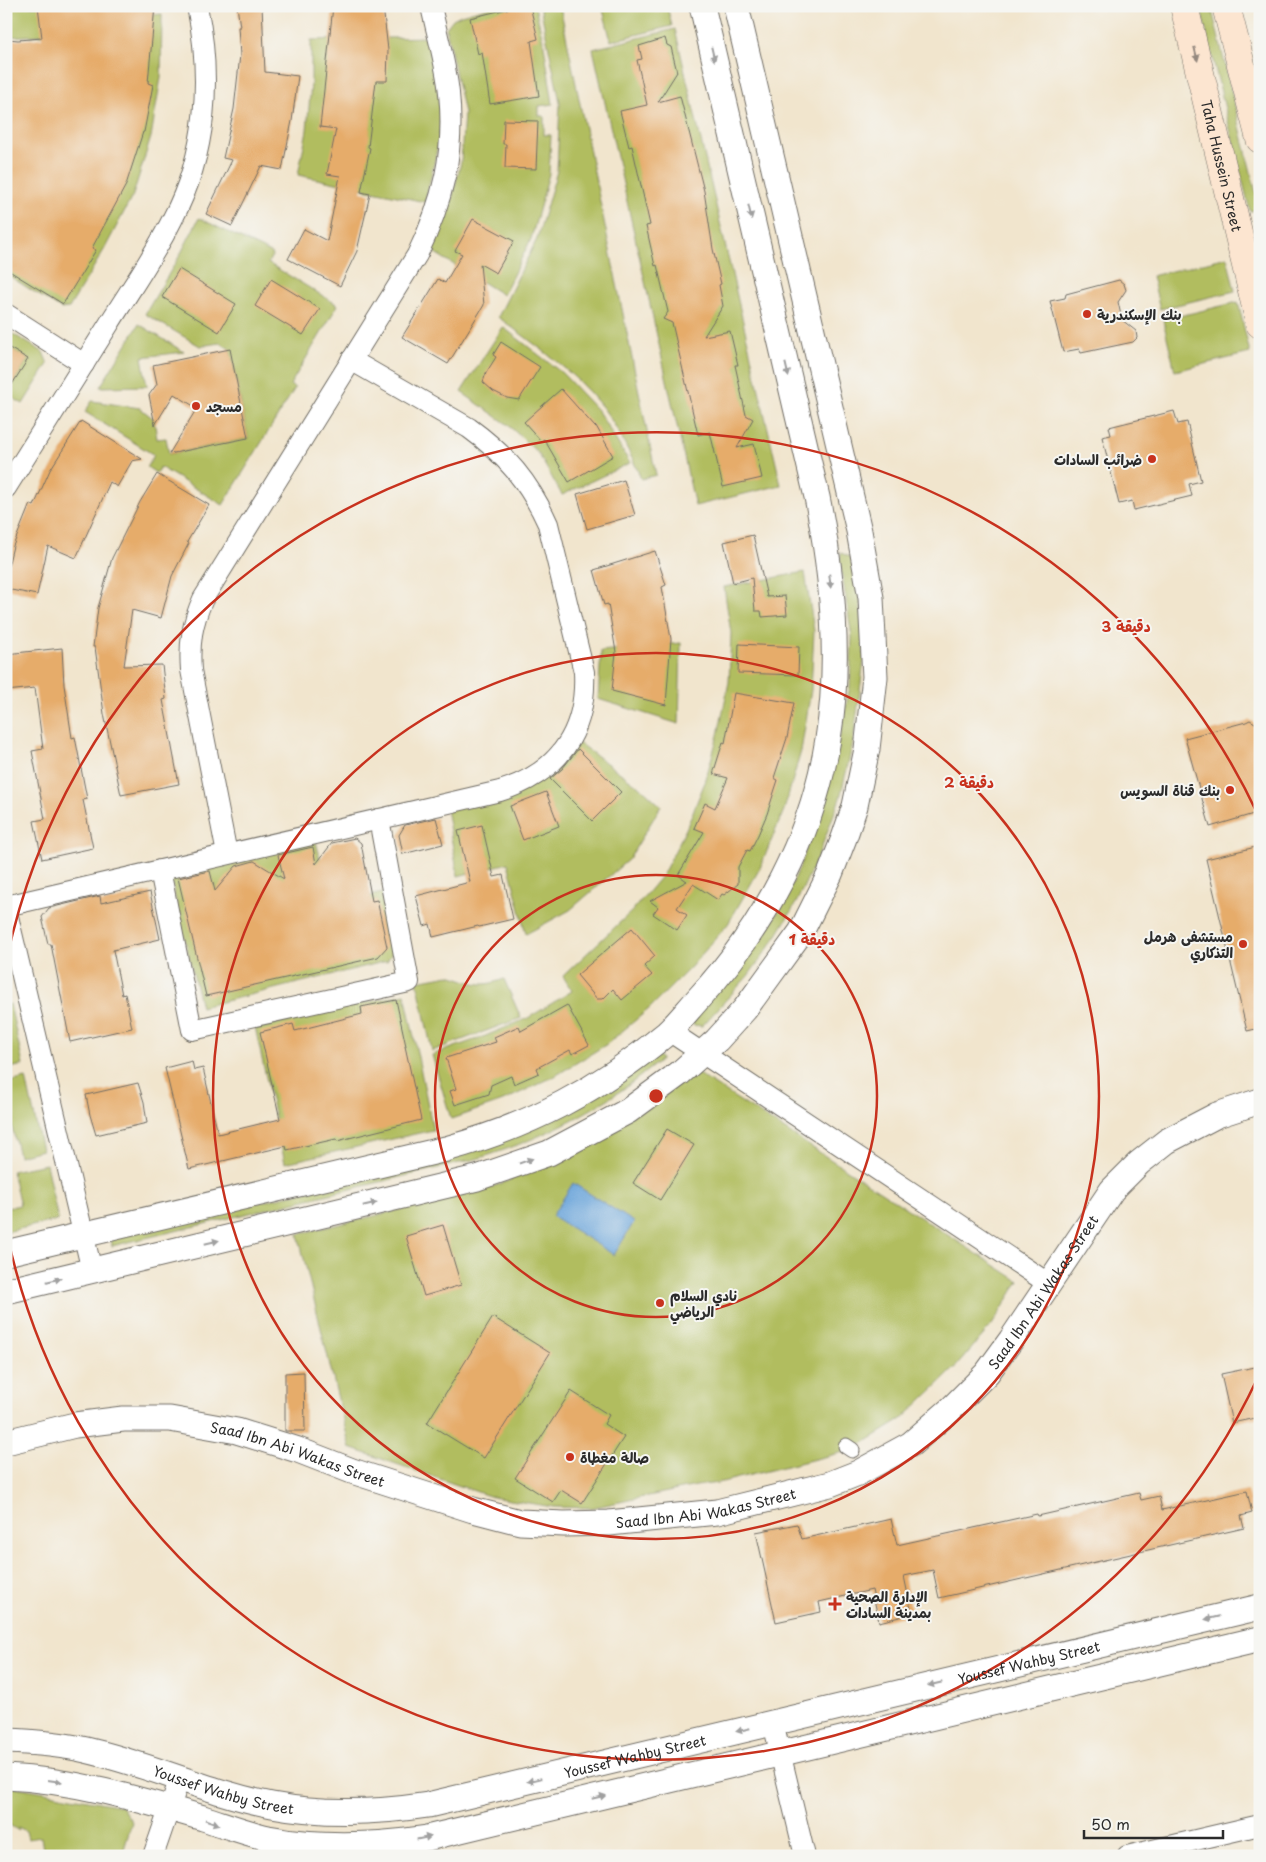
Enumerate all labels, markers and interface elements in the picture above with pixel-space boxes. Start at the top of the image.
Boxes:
one-way arrow [709,46,717,61]
one-way arrow [1192,46,1200,61]
street label: Taha Hussein Street [1196,97,1248,234]
one-way arrow [746,204,754,220]
place label: بنك الإسكندرية [1097,304,1182,325]
marker: بنك الإسكندرية [1081,308,1093,320]
one-way arrow [783,363,791,378]
place label: مسجد [206,396,242,417]
marker: مسجد [190,400,202,412]
place label: ضرائب السادات [1054,449,1142,470]
marker: ضرائب السادات [1146,453,1158,465]
one-way arrow [826,573,834,589]
text: 3 دقيقة [1101,614,1151,637]
text: 2 دقيقة [944,770,994,793]
place label: بنك قناة السويس [1120,780,1220,801]
marker: بنك قناة السويس [1224,784,1236,796]
place label: مستشفى هرمل التذكاري [1144,926,1233,964]
text: 1 دقيقة [789,927,835,950]
marker: مستشفى هرمل التذكاري [1237,938,1249,950]
centre of rings [647,1087,665,1105]
one-way arrow [519,1157,534,1164]
one-way arrow [362,1200,377,1208]
street label: Saad Ibn Abi Wakas Street [983,1210,1103,1373]
one-way arrow [204,1238,219,1246]
one-way arrow [46,1276,61,1284]
place label: نادي السلام الرياضي [670,1285,737,1325]
marker: نادي السلام الرياضي [654,1297,666,1309]
street label: Saad Ibn Abi Wakas Street [209,1416,388,1492]
place label: صالة مغطاة [580,1447,649,1468]
marker: صالة مغطاة [564,1451,576,1463]
street label: Saad Ibn Abi Wakas Street [615,1482,798,1533]
place label: الإدارة الصحية بمدينة السادات [846,1586,931,1623]
marker: الإدارة الصحية بمدينة السادات [828,1597,842,1611]
one-way arrow [1205,1614,1220,1622]
street label: Youssef Wahby Street [956,1635,1102,1689]
one-way arrow [928,1680,943,1688]
one-way arrow [735,1726,750,1734]
street label: Youssef Wahby Street [562,1729,708,1783]
street label: Youssef Wahby Street [150,1760,295,1819]
one-way arrow [526,1776,541,1784]
one-way arrow [47,1777,63,1785]
one-way arrow [591,1793,606,1801]
scale bar [1084,1807,1222,1839]
text: 50 m [1091,1812,1130,1835]
one-way arrow [205,1818,220,1826]
one-way arrow [416,1834,431,1842]

